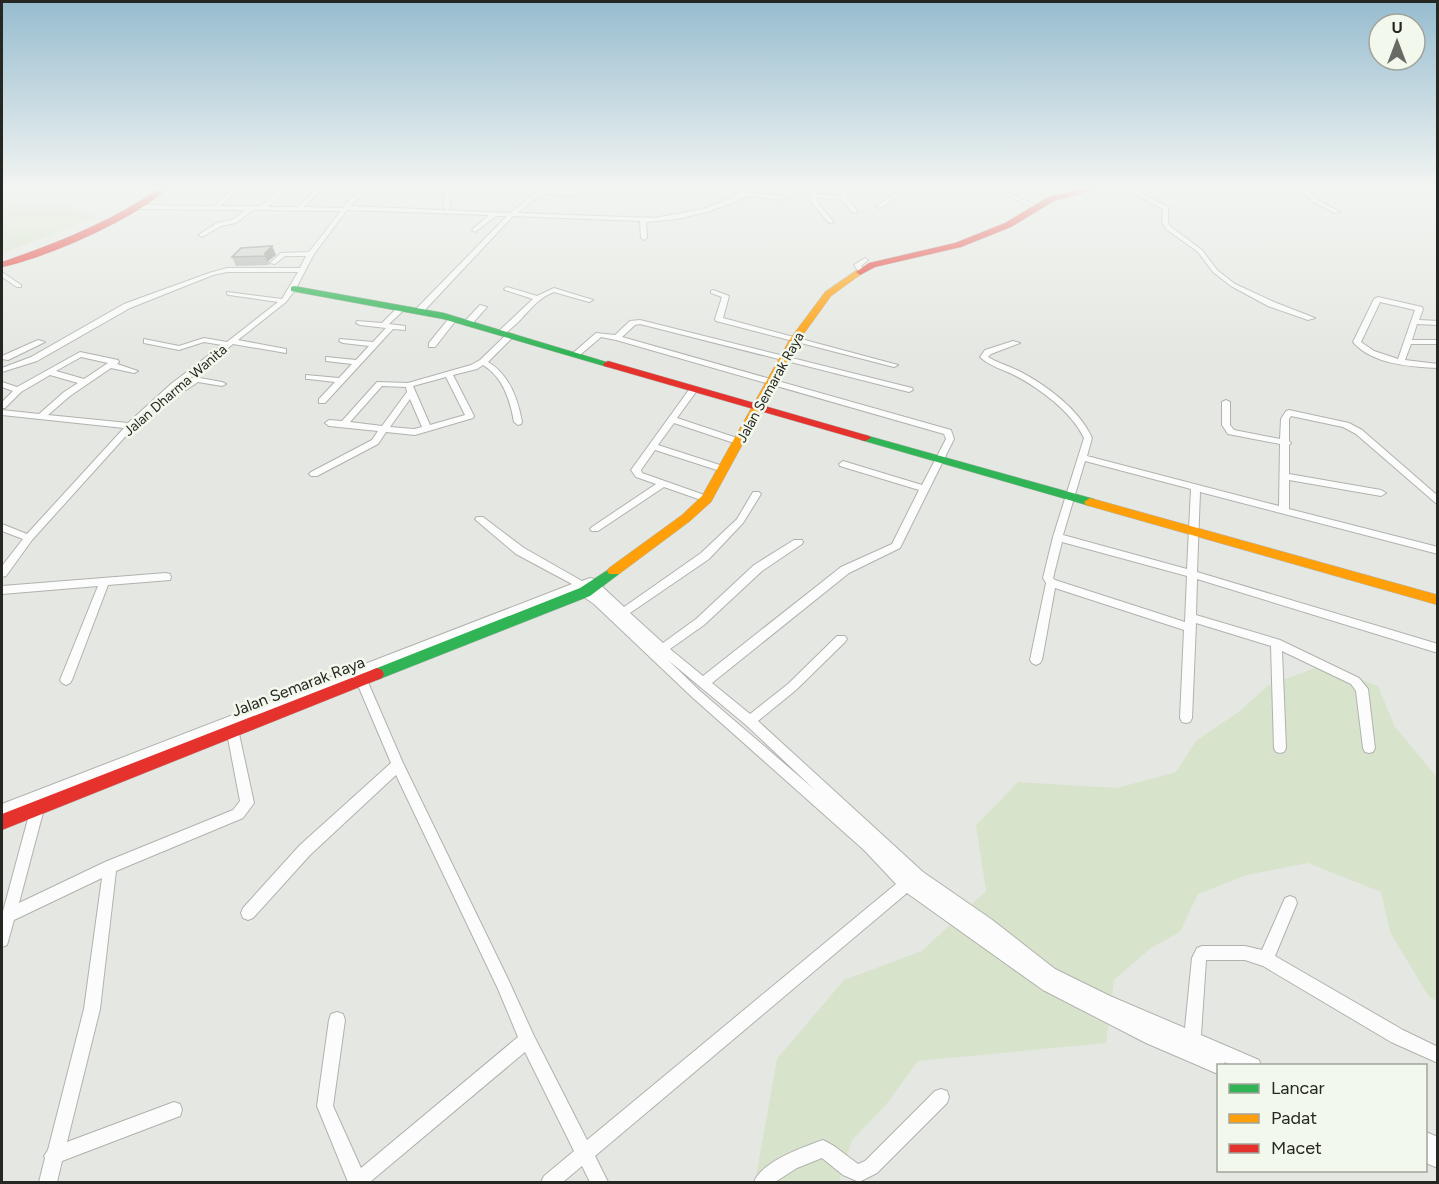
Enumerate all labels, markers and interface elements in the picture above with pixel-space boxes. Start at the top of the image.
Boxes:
north arrow [1367,12,1427,72]
text: U [1391,18,1403,37]
street label: Jalan Semarak Raya [733,329,808,445]
street label: Jalan Dharma Wanita [120,341,230,440]
street label: Jalan Semarak Raya [229,652,367,721]
legend [1217,1064,1427,1172]
text: Lancar [1271,1077,1325,1099]
text: Padat [1271,1107,1317,1129]
text: Macet [1271,1137,1322,1159]

